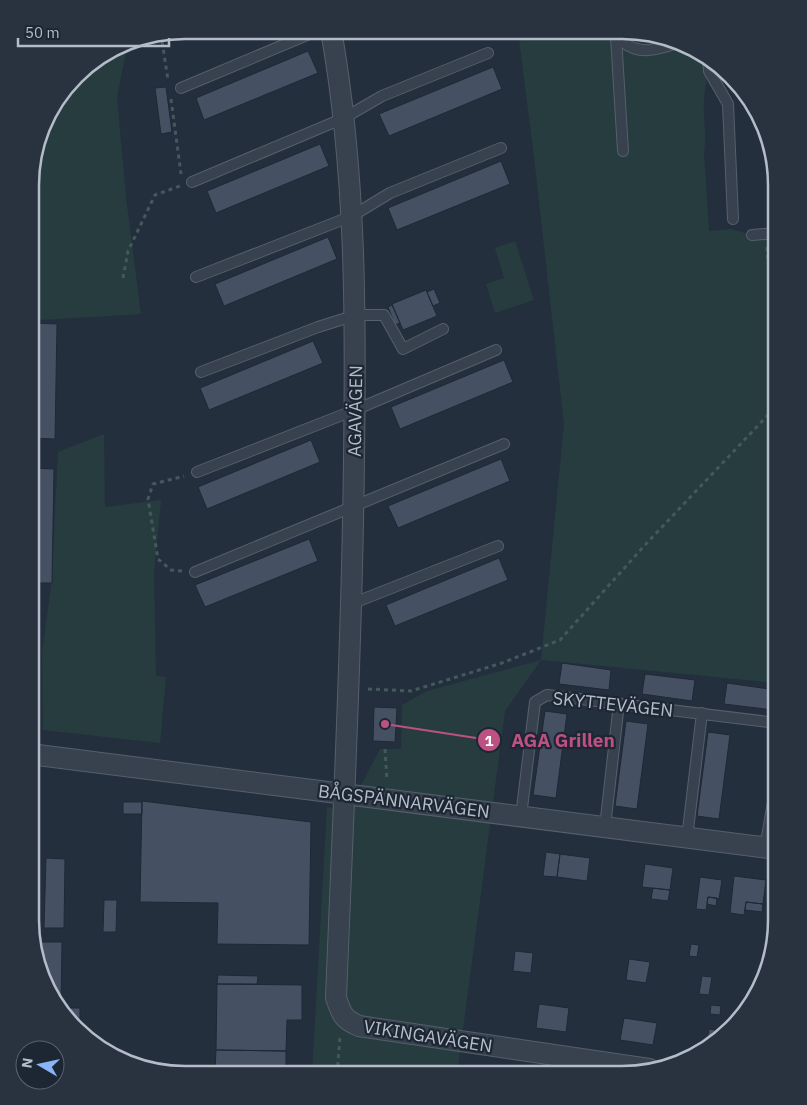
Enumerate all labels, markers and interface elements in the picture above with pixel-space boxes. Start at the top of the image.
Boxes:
scale bar [18,15,169,47]
text: 50 m [25,23,60,42]
street label: AGAVÄGEN [343,365,367,457]
street label: SKYTTEVÄGEN [552,686,674,722]
callout: AGA Grillen [476,723,625,757]
text: AGA Grillen [511,728,615,752]
text: 1 [484,731,494,750]
street label: BÅGSPÄNNARVÄGEN [317,778,491,823]
street label: VIKINGAVÄGEN [362,1014,494,1058]
north arrow [15,1040,65,1090]
text: N [17,1057,37,1069]

